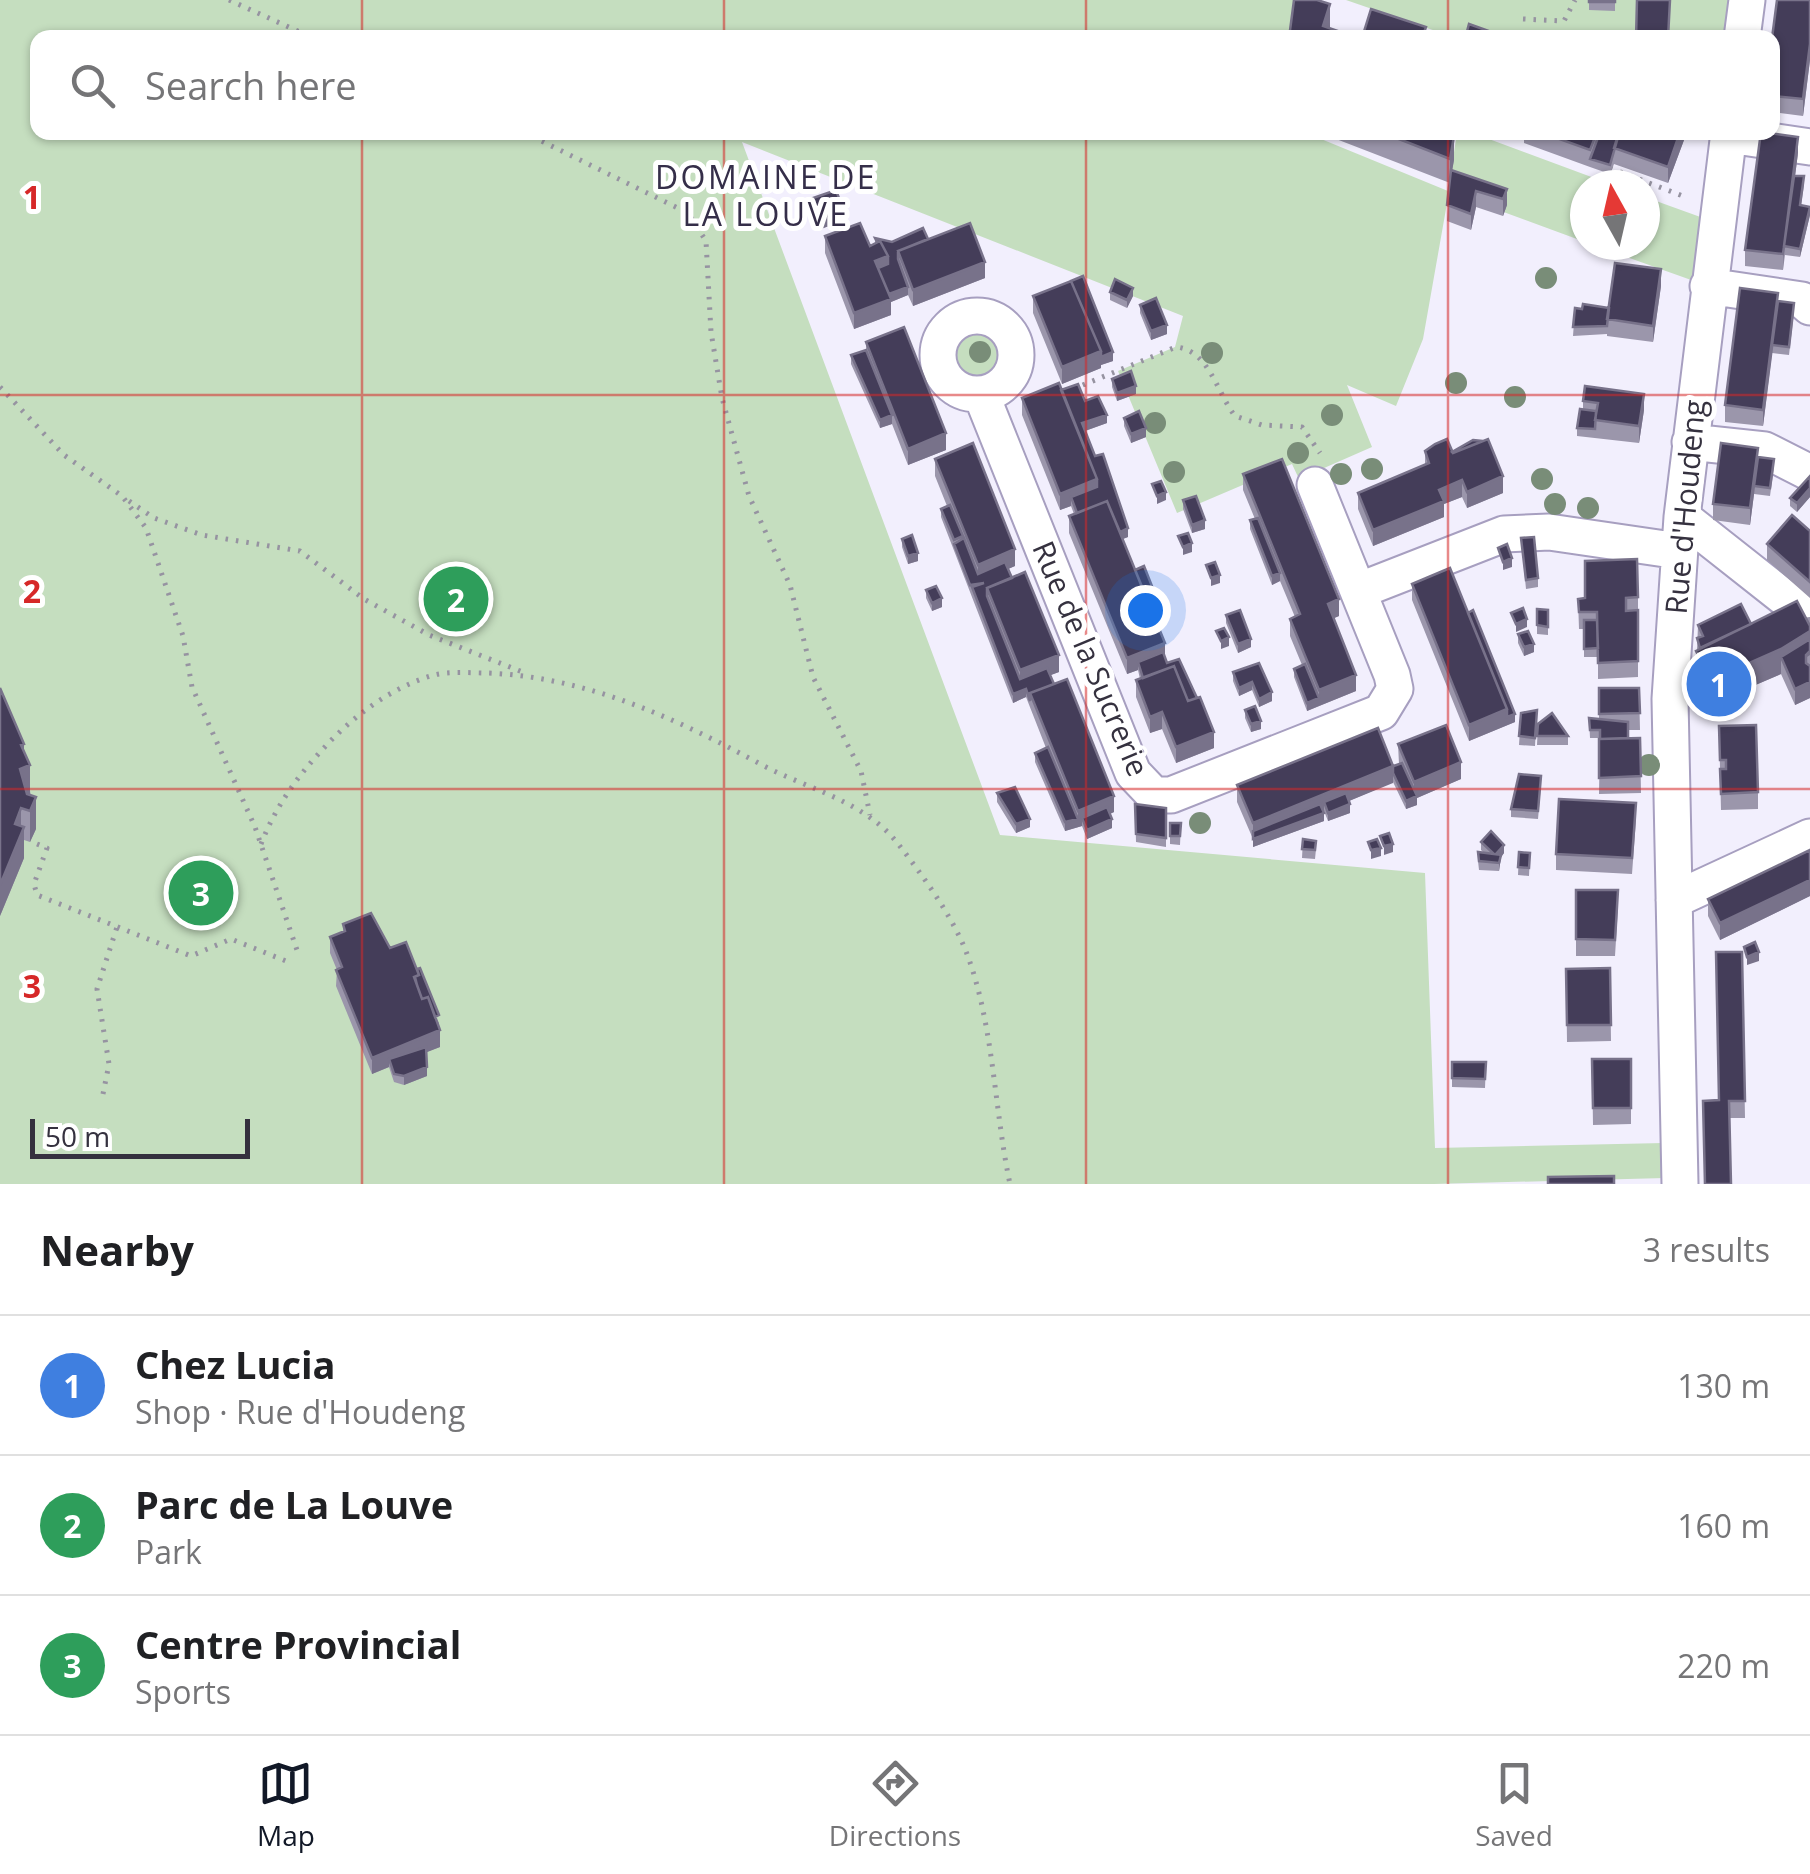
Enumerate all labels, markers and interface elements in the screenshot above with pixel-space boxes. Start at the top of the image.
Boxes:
search box [30,30,1780,140]
icon: search [65,58,120,113]
text: Search here [145,59,357,111]
district label: DOMAINE DE LA LOUVE [655,155,877,235]
north arrow [1570,170,1660,260]
text: 1 [23,175,41,218]
street label: Rue d'Houdeng [1655,398,1714,616]
street label: Rue de la Sucrerie [1023,535,1159,782]
pin: 2 [424,562,488,636]
text: 2 [23,569,41,612]
your location [1120,585,1171,636]
pin: 1 [1686,646,1752,722]
pin: 3 [168,856,234,930]
text: 3 [23,964,41,1007]
scale bar [30,1114,250,1158]
text: 50 m [45,1117,110,1155]
text: Nearby [40,1221,194,1278]
text: 3 results [1643,1228,1770,1271]
text: Chez Lucia [135,1338,336,1390]
text: 1 [63,1364,82,1407]
text: 130 m [1677,1364,1770,1407]
text: Shop · Rue d'Houdeng [135,1390,465,1433]
text: Parc de La Louve [135,1478,453,1530]
text: 2 [63,1504,82,1547]
text: 160 m [1677,1504,1770,1547]
text: Park [135,1530,202,1573]
text: Centre Provincial [135,1618,461,1670]
text: 3 [63,1644,82,1687]
text: 220 m [1677,1644,1770,1687]
text: Sports [135,1670,231,1713]
tab: Map [257,1756,315,1854]
tab: Directions [829,1756,961,1854]
tab: Saved [1475,1756,1553,1854]

